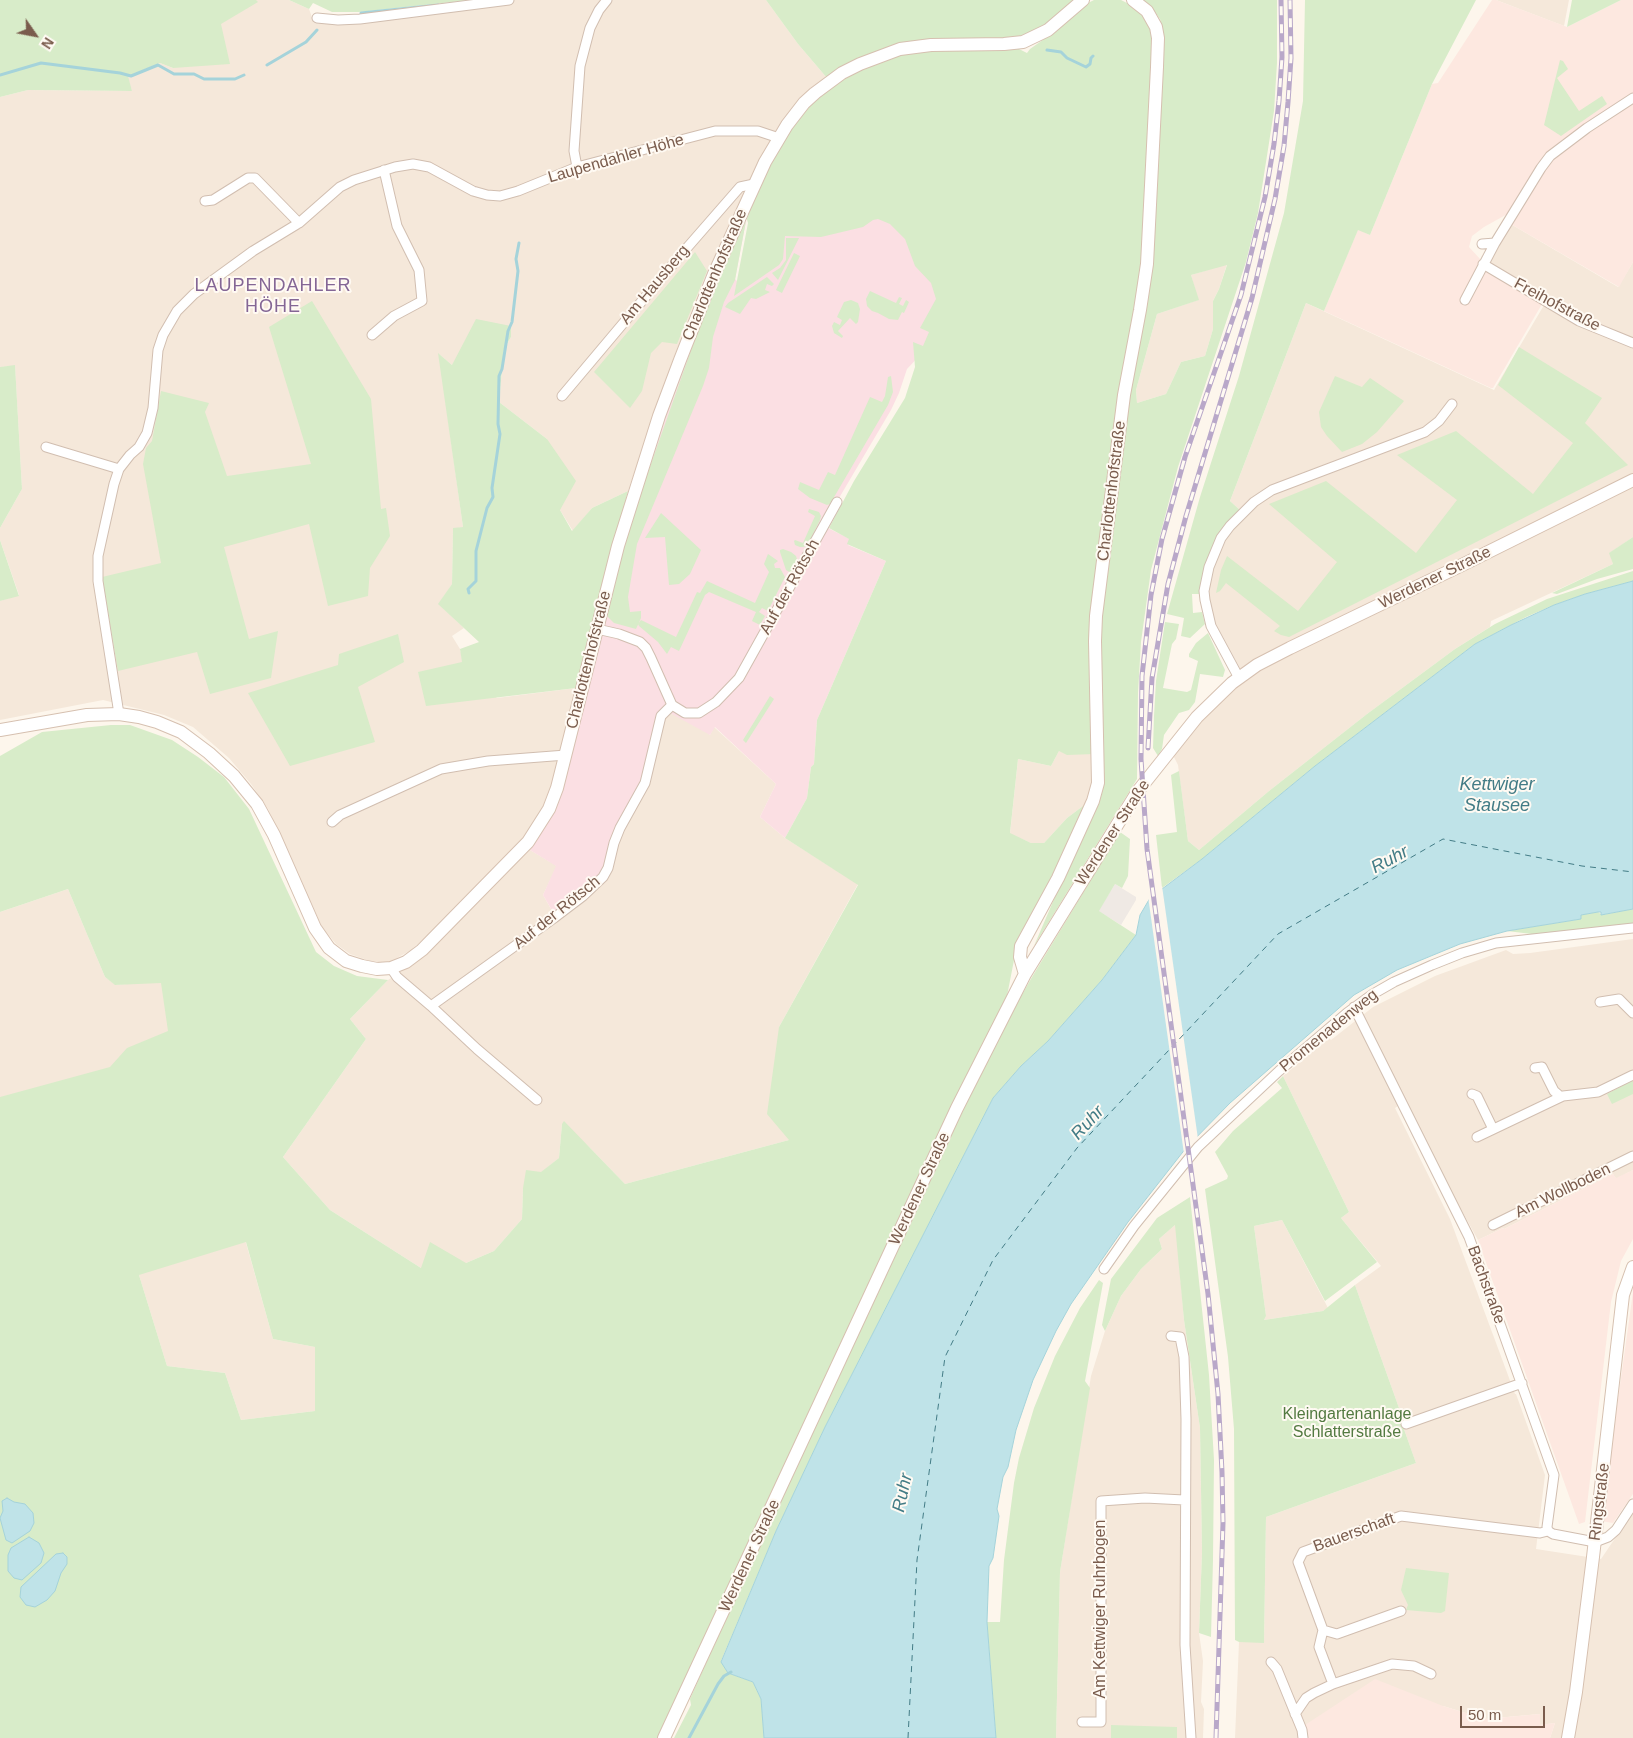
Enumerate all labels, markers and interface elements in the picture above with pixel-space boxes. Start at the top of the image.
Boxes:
north arrow [10,10,60,60]
text: N [38,35,57,52]
street label: Laupendahler Höhe [546,130,686,188]
street label: Charlottenhofstraße [679,206,751,344]
street label: Am Hausberg [616,241,694,329]
street label: Freihofstraße [1510,274,1604,336]
district label: LAUPENDAHLER HÖHE [193,275,353,318]
street label: Charlottenhofstraße [1094,420,1130,562]
street label: Auf der Rötsch [756,536,824,638]
street label: Werdener Straße [1376,543,1494,613]
street label: Charlottenhofstraße [563,589,615,731]
water label: Kettwiger Stausee [1459,774,1535,816]
street label: Werdener Straße [1072,776,1154,890]
water label: Ruhr [1368,841,1412,879]
street label: Auf der Rötsch [510,872,604,954]
street label: Promenadenweg [1276,985,1382,1077]
water label: Ruhr [1067,1101,1109,1145]
street label: Werdener Straße [885,1129,955,1249]
street label: Am Wollboden [1512,1160,1614,1222]
street label: Bachstraße [1463,1243,1509,1327]
park label: Kleingartenanlage Schlatterstraße [1283,1405,1411,1443]
street label: Ringstraße [1586,1462,1614,1542]
water label: Ruhr [888,1472,918,1514]
street label: Werdener Straße [715,1496,785,1616]
street label: Bauerschaft [1311,1509,1397,1557]
street label: Am Kettwiger Ruhrbogen [1091,1520,1111,1698]
scale bar [1463,1696,1548,1728]
text: 50 m [1468,1706,1501,1723]

